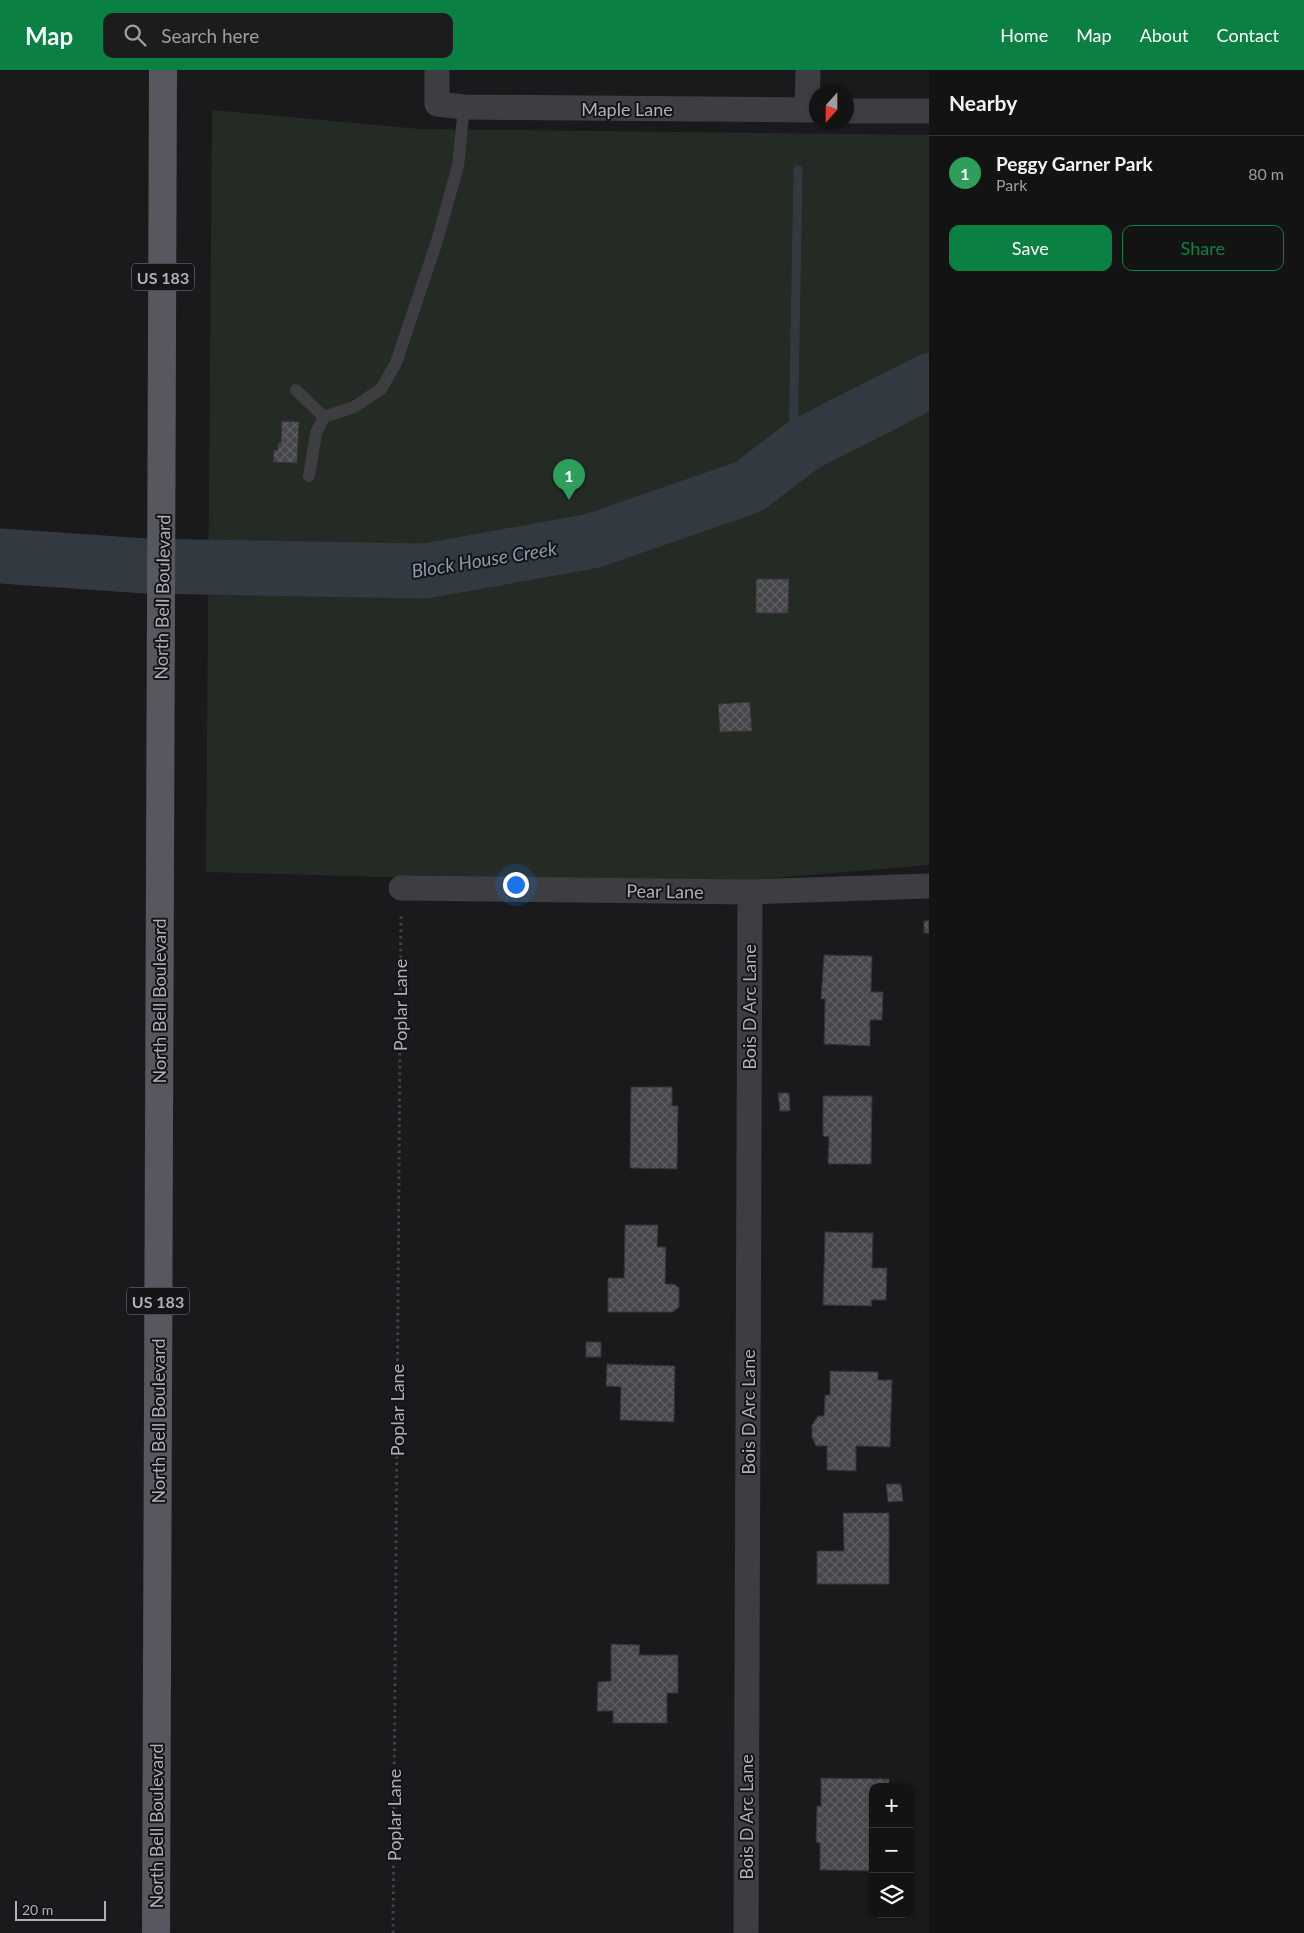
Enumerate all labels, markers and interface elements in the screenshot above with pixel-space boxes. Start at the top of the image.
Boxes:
search box [103,13,453,58]
text: Map [25,21,73,50]
icon: search [121,21,149,49]
text: Search here [161,24,259,47]
text: Home [1000,24,1048,46]
text: Map [1076,24,1112,46]
text: About [1140,24,1189,46]
text: Contact [1217,24,1279,46]
north arrow [809,85,854,130]
text: Nearby [949,90,1017,115]
street label: Maple Lane [581,98,673,120]
text: Peggy Garner Park [996,152,1153,175]
text: 1 [960,164,970,183]
text: 80 m [1248,164,1284,183]
text: Park [996,175,1027,194]
button: Save [949,225,1112,271]
button: Share [1122,225,1284,271]
road number: US 183 [132,263,194,290]
pin: 1 [553,459,585,500]
street label: North Bell Boulevard [150,514,174,680]
water label: Block House Creek [410,536,559,582]
your location [503,872,529,898]
street label: Pear Lane [626,879,704,903]
street label: North Bell Boulevard [148,918,170,1084]
street label: Bois D Arc Lane [738,944,760,1070]
street label: Poplar Lane [389,959,411,1051]
road number: US 183 [127,1288,189,1314]
street label: North Bell Boulevard [147,1338,169,1504]
street label: Bois D Arc Lane [737,1349,759,1475]
street label: Poplar Lane [386,1364,408,1456]
street label: North Bell Boulevard [145,1743,167,1909]
street label: Bois D Arc Lane [735,1754,757,1880]
street label: Poplar Lane [383,1769,405,1861]
map controls [869,1783,914,1918]
button: + [869,1783,914,1828]
button: − [869,1828,914,1873]
button: layers [869,1873,914,1918]
scale bar [15,1898,106,1921]
text: 20 m [22,1901,53,1918]

